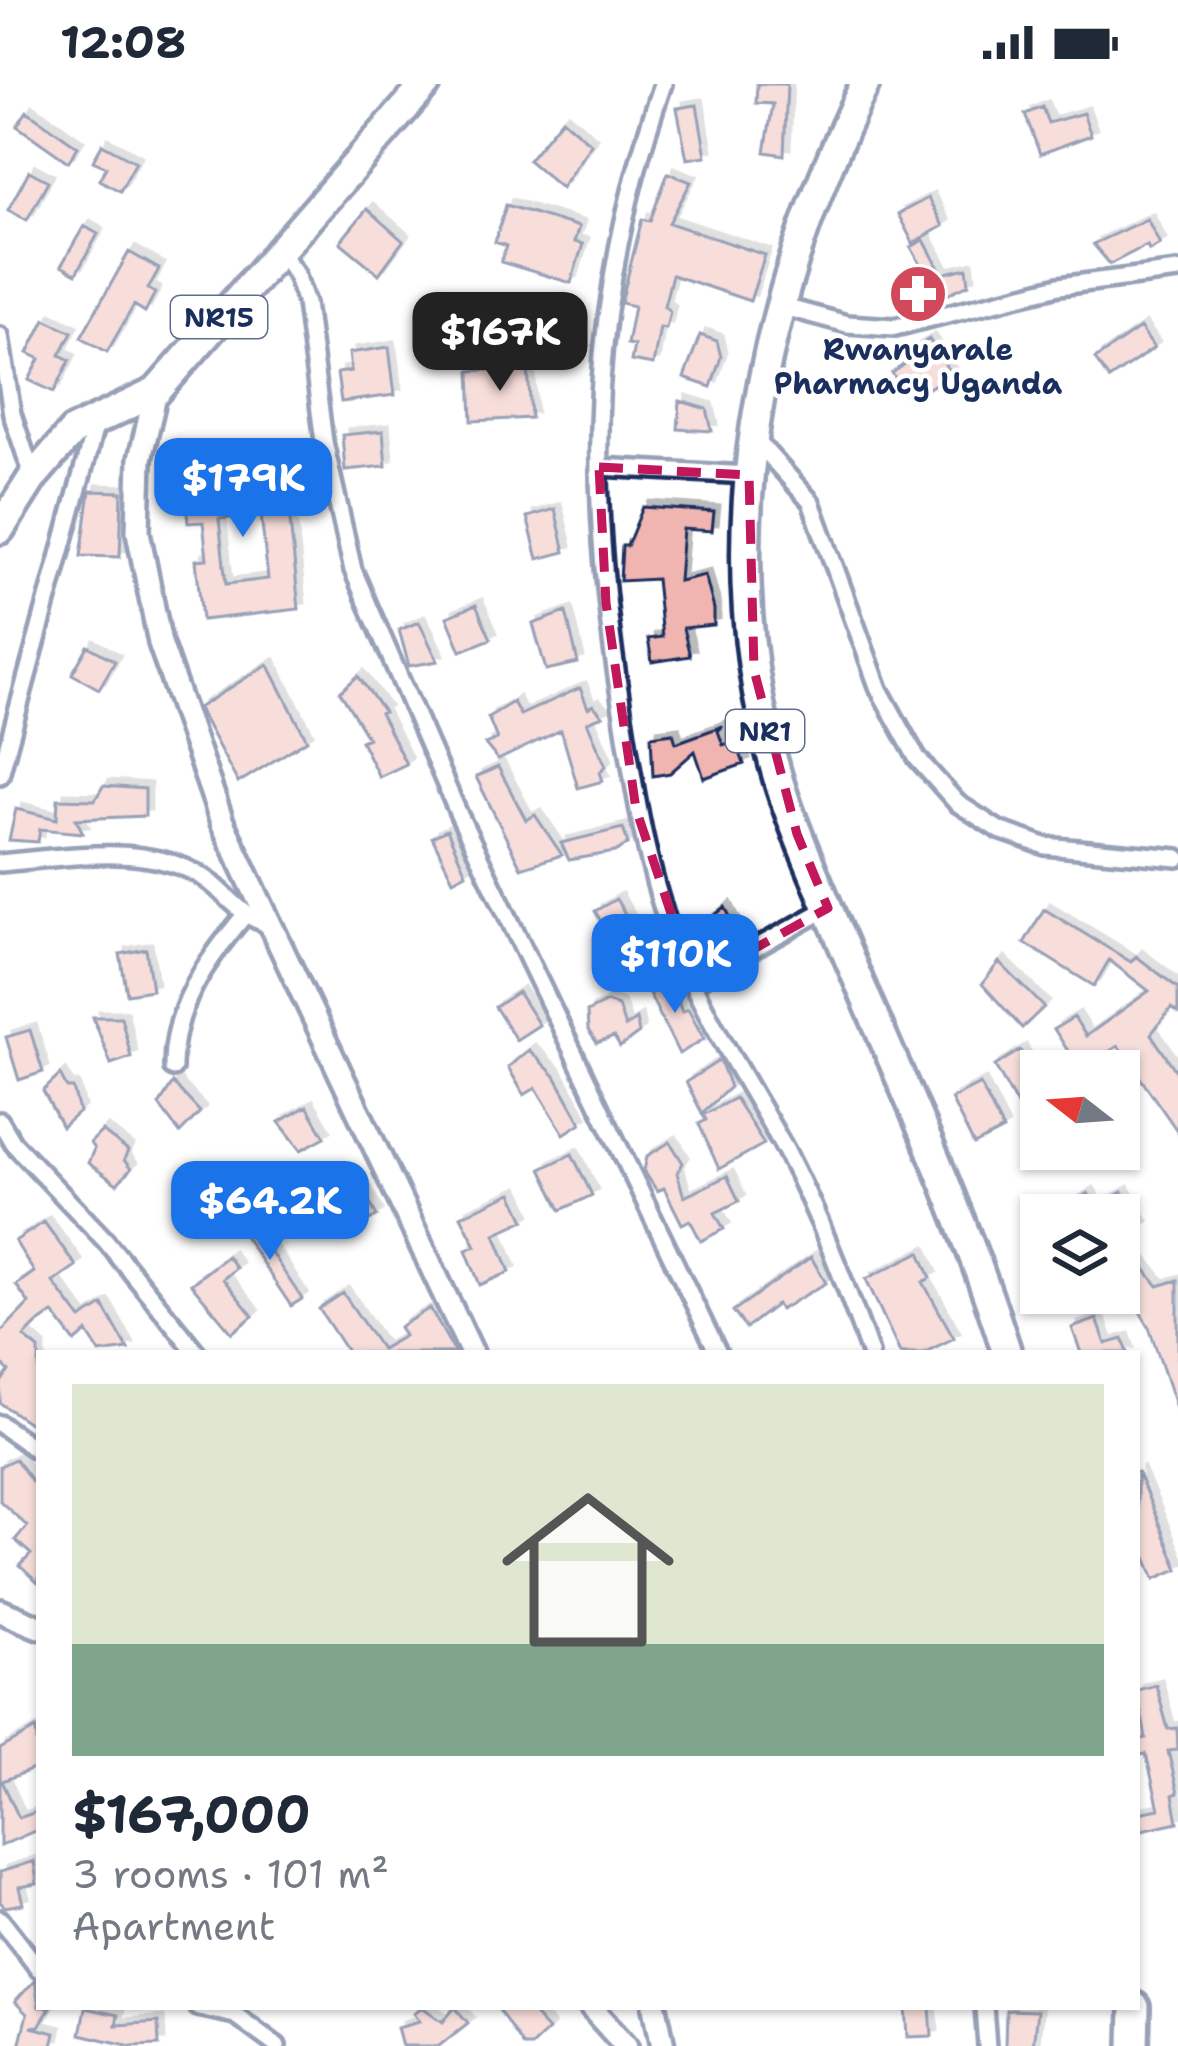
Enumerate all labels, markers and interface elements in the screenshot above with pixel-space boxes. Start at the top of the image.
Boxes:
text: 12:08 [60,12,186,72]
pharmacy icon: Rwanyarale Pharmacy Uganda [887,263,949,325]
pin: $167K [416,292,584,394]
road number: NR15 [171,296,267,338]
text: $167K [440,305,561,357]
place label: Rwanyarale Pharmacy Uganda [774,329,1063,404]
pin: $179K [159,438,327,540]
text: $179K [181,451,305,503]
road number: NR1 [726,710,804,752]
pin: $110K [591,914,759,1016]
text: $110K [619,927,731,979]
north arrow [1020,1050,1140,1170]
map controls [1020,1050,1140,1314]
pin: $64.2K [172,1161,368,1263]
text: $64.2K [198,1174,342,1226]
button: layers [1020,1194,1140,1314]
icon: home [480,1462,696,1678]
text: $167,000 [72,1780,311,1848]
text: 3 rooms · 101 m² [72,1848,389,1900]
text: Apartment [72,1900,275,1952]

